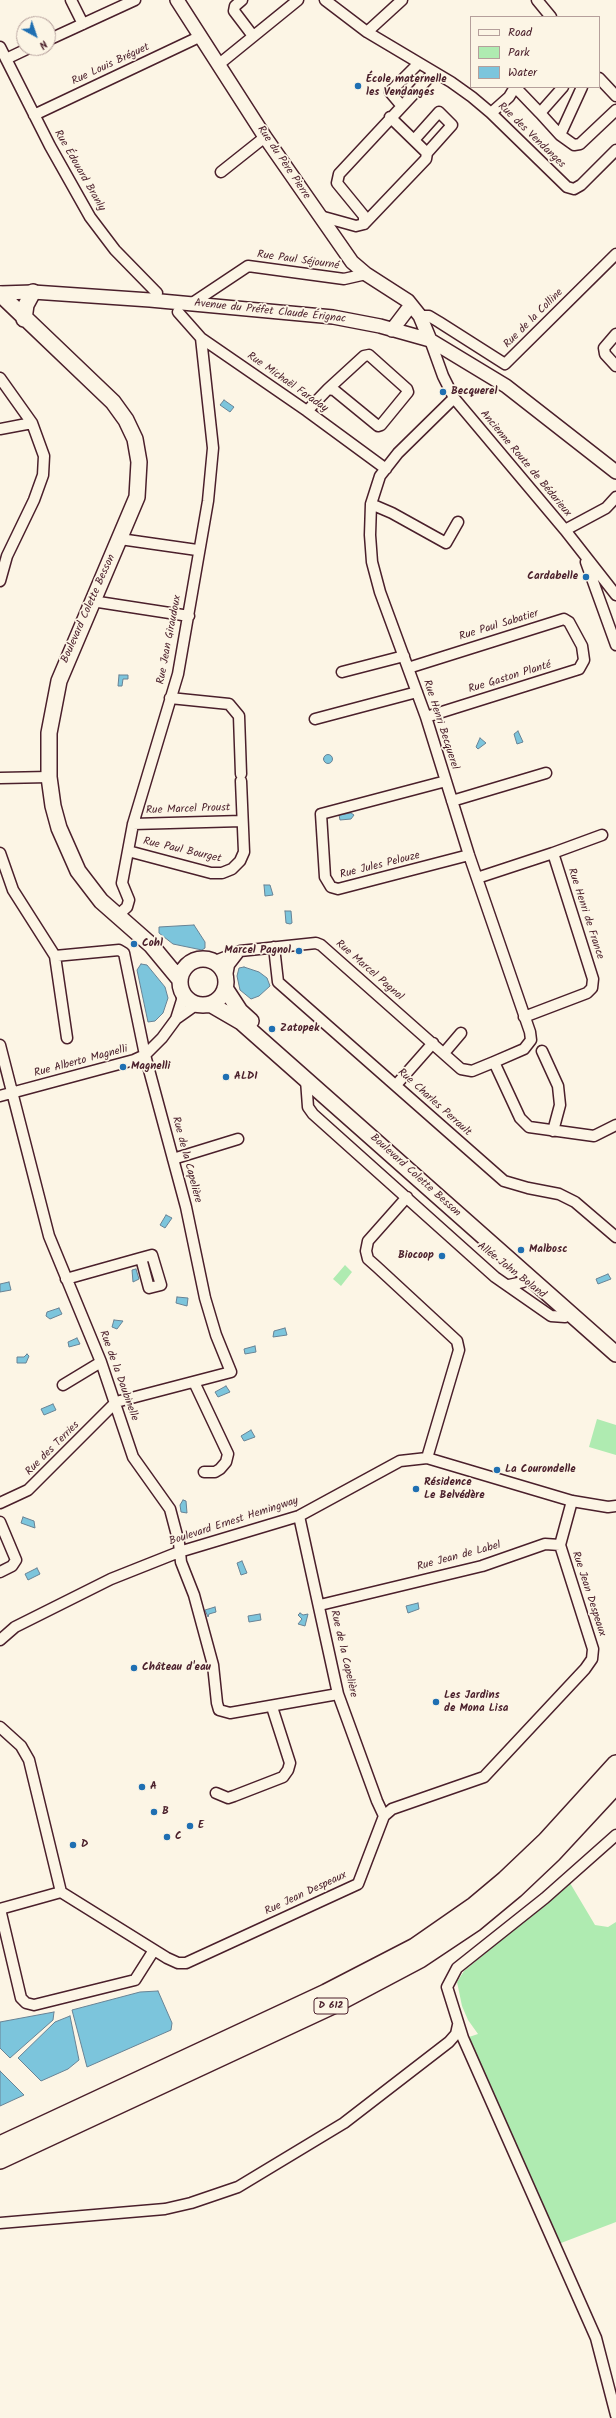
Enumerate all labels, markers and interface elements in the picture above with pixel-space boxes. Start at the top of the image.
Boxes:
north arrow [16,16,56,56]
legend [470,16,600,88]
text: Road [508,23,532,42]
text: N [35,35,52,54]
street label: Rue Louis Bréguet [70,41,152,89]
text: Park [508,43,530,62]
text: Water [508,63,537,82]
place label: École maternelle les Vendanges [366,73,447,99]
marker: École maternelle les Vendanges [353,81,363,91]
street label: Rue des Vendanges [495,100,567,172]
street label: Rue du Père Pierre [254,124,312,202]
street label: Rue Édouard Branly [50,128,108,214]
street label: Rue Paul Séjourné [256,249,340,273]
street label: Rue de la Colline [502,287,566,351]
street label: Avenue du Préfet Claude Érignac [193,297,347,327]
street label: Rue Michaël Faraday [244,350,330,416]
place label: Becquerel [451,385,497,399]
marker: Becquerel [438,387,448,397]
street label: Ancienne Route de Bédarieux [477,408,573,520]
street label: Boulevard Colette Besson [59,553,119,665]
place label: Cardabelle [527,570,578,584]
marker: Cardabelle [581,572,591,582]
street label: Rue Jean Giraudoux [155,594,185,686]
street label: Rue Paul Sabatier [458,608,540,644]
street label: Rue Gaston Planté [467,659,553,697]
street label: Rue Henri Becquerel [419,678,461,772]
street label: Rue Marcel Proust [146,802,230,818]
street label: Rue Paul Bourget [142,836,222,866]
street label: Rue Jules Pelouze [339,850,421,882]
street label: Rue Henri de France [564,867,606,961]
place label: Cohl [142,937,163,951]
street label: Rue Marcel Pagnol [332,938,406,1004]
marker: Cohl [129,939,139,949]
place label: Marcel Pagnol [224,944,291,958]
marker: Marcel Pagnol [294,946,304,956]
place label: Zatopek [280,1022,319,1036]
marker: Zatopek [267,1024,277,1034]
street label: Rue Alberto Magnelli [33,1043,129,1081]
place label: Magnelli [131,1060,170,1074]
marker: Magnelli [118,1062,128,1072]
street label: Rue Charles Perrault [394,1066,474,1140]
place label: ALDI [234,1070,258,1084]
marker: ALDI [221,1072,231,1082]
street label: Rue de la Capelière [168,1115,204,1205]
street label: Boulevard Colette Besson [367,1132,463,1220]
street label: Allée John Boland [474,1240,548,1302]
place label: Malbosc [529,1243,568,1257]
marker: Malbosc [516,1245,526,1255]
place label: Biocoop [398,1249,434,1263]
marker: Biocoop [437,1251,447,1261]
street label: Rue de la Daubinelle [96,1329,140,1423]
street label: Rue des Terries [23,1419,83,1479]
place label: La Courondelle [505,1463,576,1477]
marker: La Courondelle [492,1465,502,1475]
place label: Résidence Le Belvédère [424,1476,485,1502]
marker: Résidence Le Belvédère [411,1484,421,1494]
street label: Boulevard Ernest Hemingway [168,1495,300,1549]
street label: Rue Jean de Label [416,1539,502,1575]
street label: Rue Jean Despeaux [568,1550,608,1638]
street label: Rue de la Capelière [327,1609,359,1699]
place label: Château d'eau [142,1661,211,1675]
marker: Château d'eau [129,1663,139,1673]
place label: Les Jardins de Mona Lisa [444,1689,508,1715]
marker: Les Jardins de Mona Lisa [431,1697,441,1707]
place label: A [150,1780,157,1794]
marker: A [137,1782,147,1792]
place label: B [162,1805,169,1819]
marker: B [149,1807,159,1817]
place label: E [198,1819,204,1833]
marker: E [185,1821,195,1831]
place label: C [175,1830,182,1844]
marker: C [162,1832,172,1842]
place label: D [81,1838,88,1852]
marker: D [68,1840,78,1850]
street label: Rue Jean Despeaux [263,1869,349,1919]
road number: D 612 [314,1998,348,2014]

